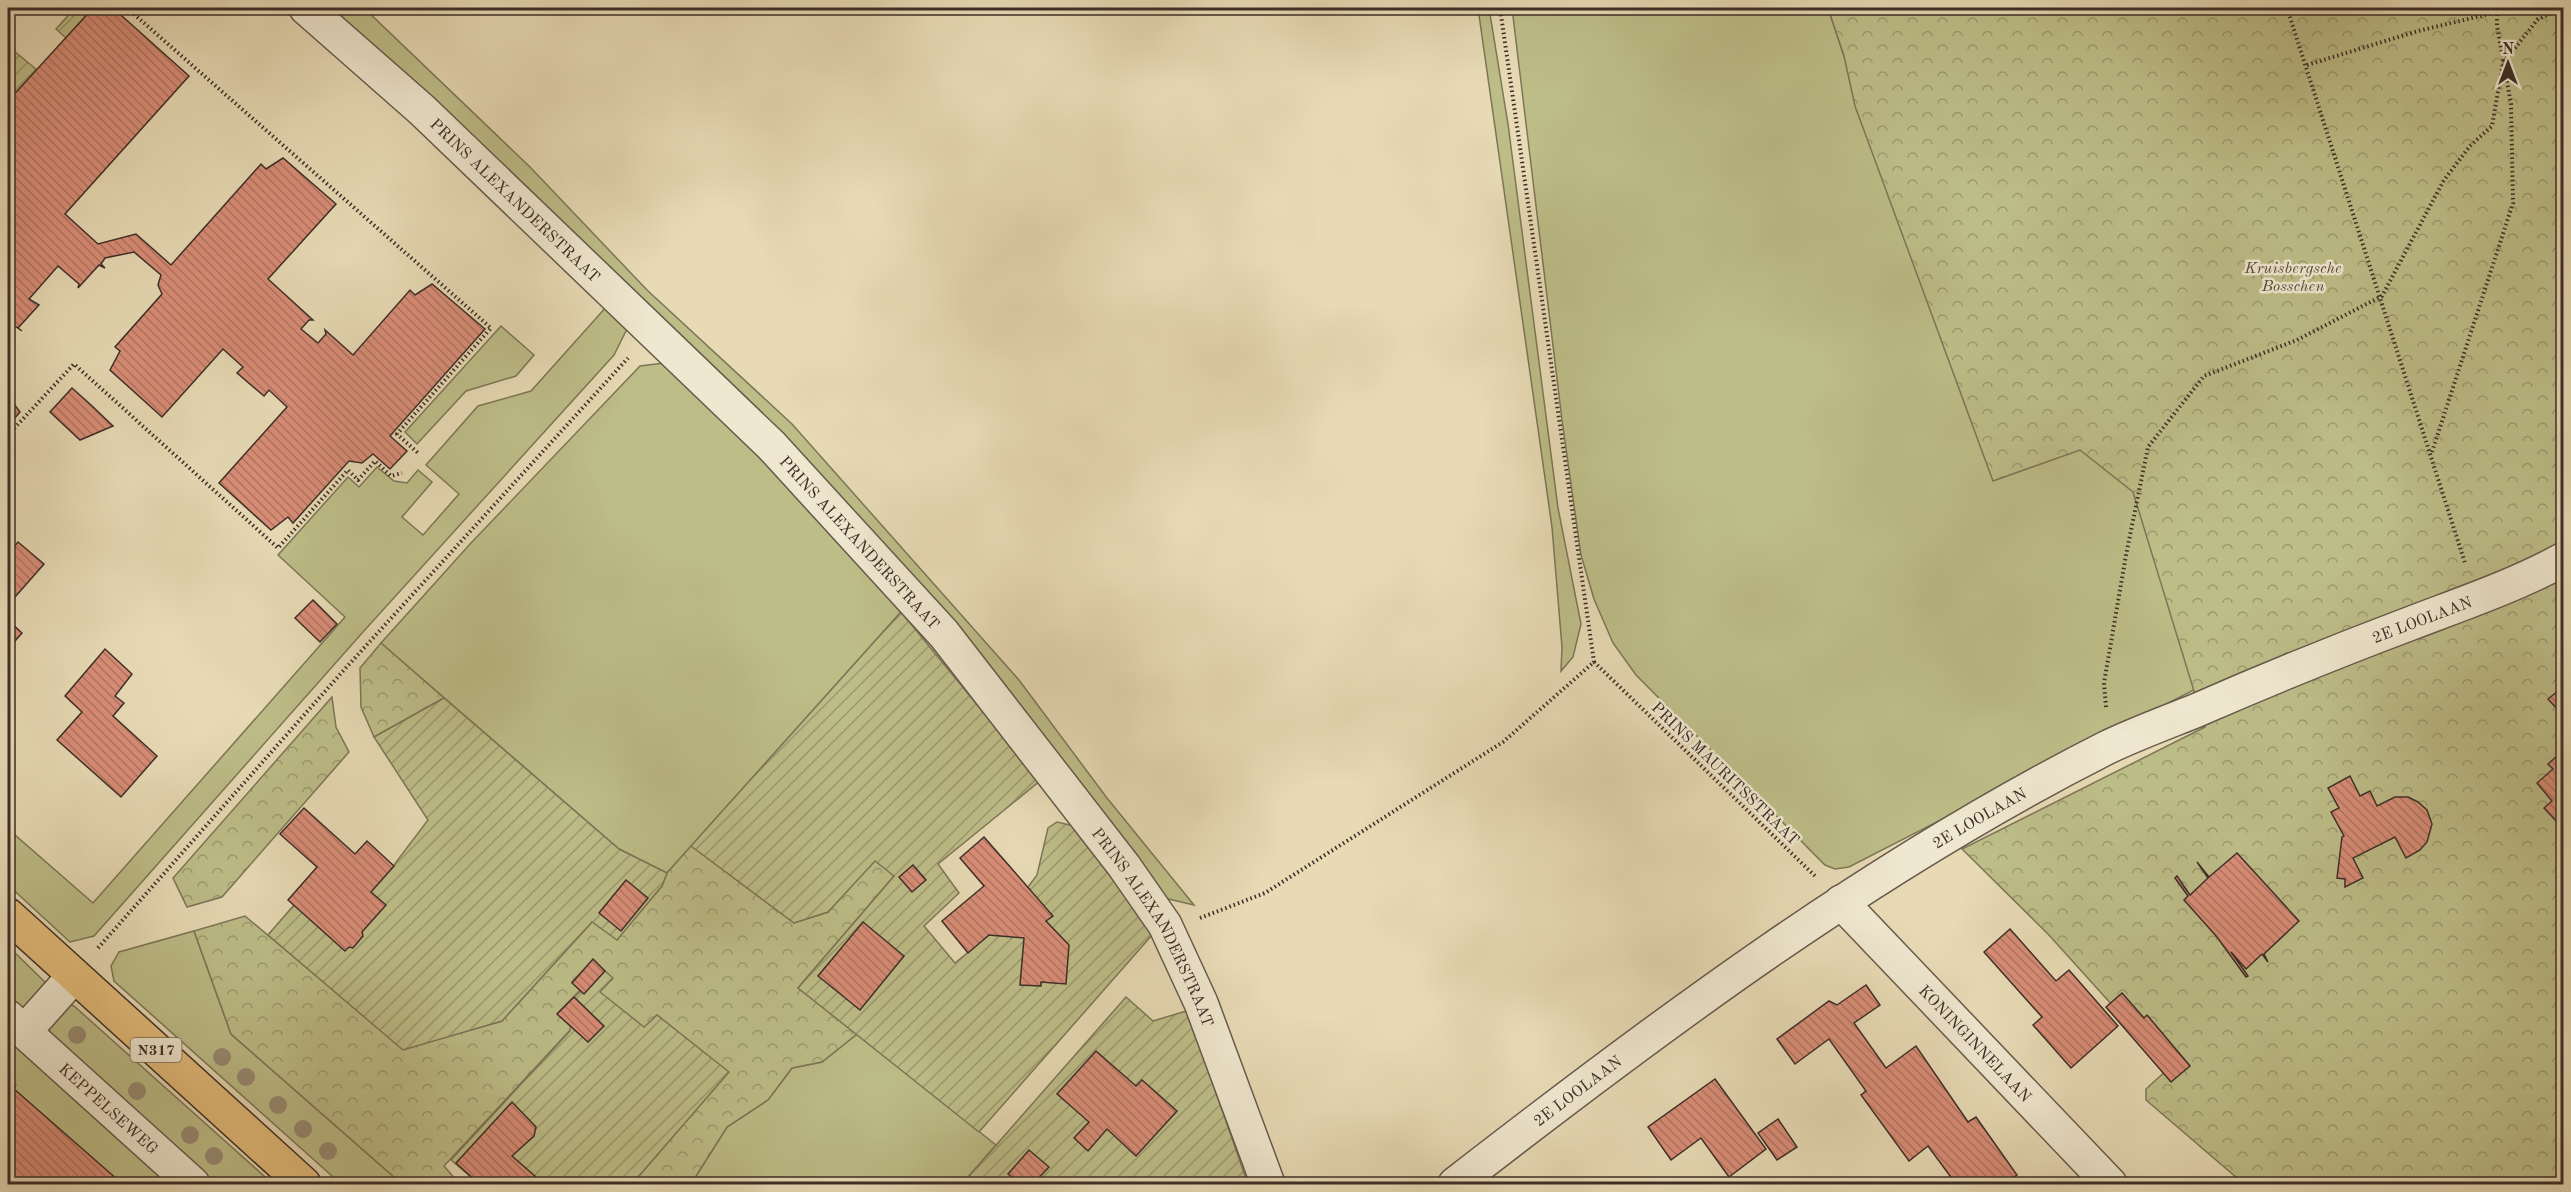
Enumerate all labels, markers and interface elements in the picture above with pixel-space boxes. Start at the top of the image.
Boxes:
north arrow [2478,33,2538,93]
text: N [2502,42,2515,58]
street label: PRINS ALEXANDERSTRAAT [426,116,602,286]
park label: Kruisbergsche Bosschen [2243,261,2342,295]
street label: PRINS ALEXANDERSTRAAT [776,454,941,633]
street label: 2E LOOLAAN [2370,595,2475,647]
street label: PRINS MAURITSSTRAAT [1648,700,1802,849]
street label: 2E LOOLAAN [1930,786,2030,853]
street label: PRINS ALEXANDERSTRAAT [1088,826,1215,1029]
street label: KONINGINNELAAN [1915,983,2033,1106]
road number: N317 [130,1038,182,1062]
street label: 2E LOOLAAN [1532,1054,1625,1130]
street label: KEPPELSEWEG [55,1061,161,1159]

